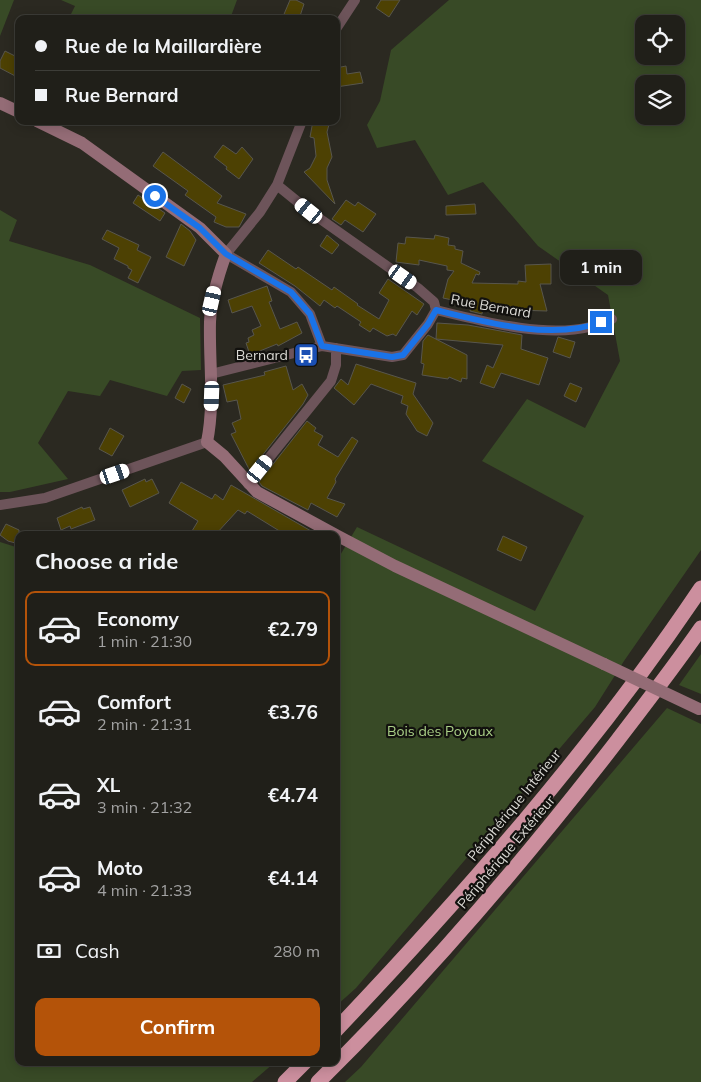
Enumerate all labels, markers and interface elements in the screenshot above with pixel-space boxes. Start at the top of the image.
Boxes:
map controls [635,15,685,125]
button: locate [635,15,685,65]
text: Rue de la Maillardière [65,34,262,58]
button: layers [635,75,685,125]
text: Rue Bernard [65,83,179,107]
route start [144,185,166,207]
car [292,196,325,226]
callout: 1 min [560,250,642,284]
text: 1 min [580,257,622,277]
car [386,262,419,292]
car [201,285,222,317]
street label: Rue Bernard [449,290,533,322]
route end [590,311,612,333]
bus stop icon: Bernard [293,342,319,368]
place label: Bernard [236,346,288,364]
car [203,381,220,411]
car [244,453,275,485]
car [98,462,131,486]
text: Choose a ride [35,547,178,575]
icon: car [37,606,82,651]
text: Economy [97,607,179,631]
text: €2.79 [268,617,318,641]
text: 1 min · 21:30 [97,631,192,651]
icon: car [37,689,82,734]
text: Comfort [97,690,171,714]
text: €3.76 [268,700,318,724]
text: 2 min · 21:31 [97,714,192,734]
park label: Bois des Poyaux [387,722,494,740]
street label: Périphérique Intérieur [463,745,565,865]
icon: car [37,772,82,817]
text: XL [97,773,120,797]
text: €4.74 [268,783,318,807]
street label: Périphérique Extérieur [453,791,559,912]
text: 3 min · 21:32 [97,797,192,817]
icon: car [37,855,82,900]
text: Moto [97,856,143,880]
text: €4.14 [268,866,318,890]
text: 4 min · 21:33 [97,880,192,900]
icon: cash [35,937,63,965]
text: Cash [75,939,120,963]
text: 280 m [273,941,320,961]
button: Confirm [35,998,320,1056]

